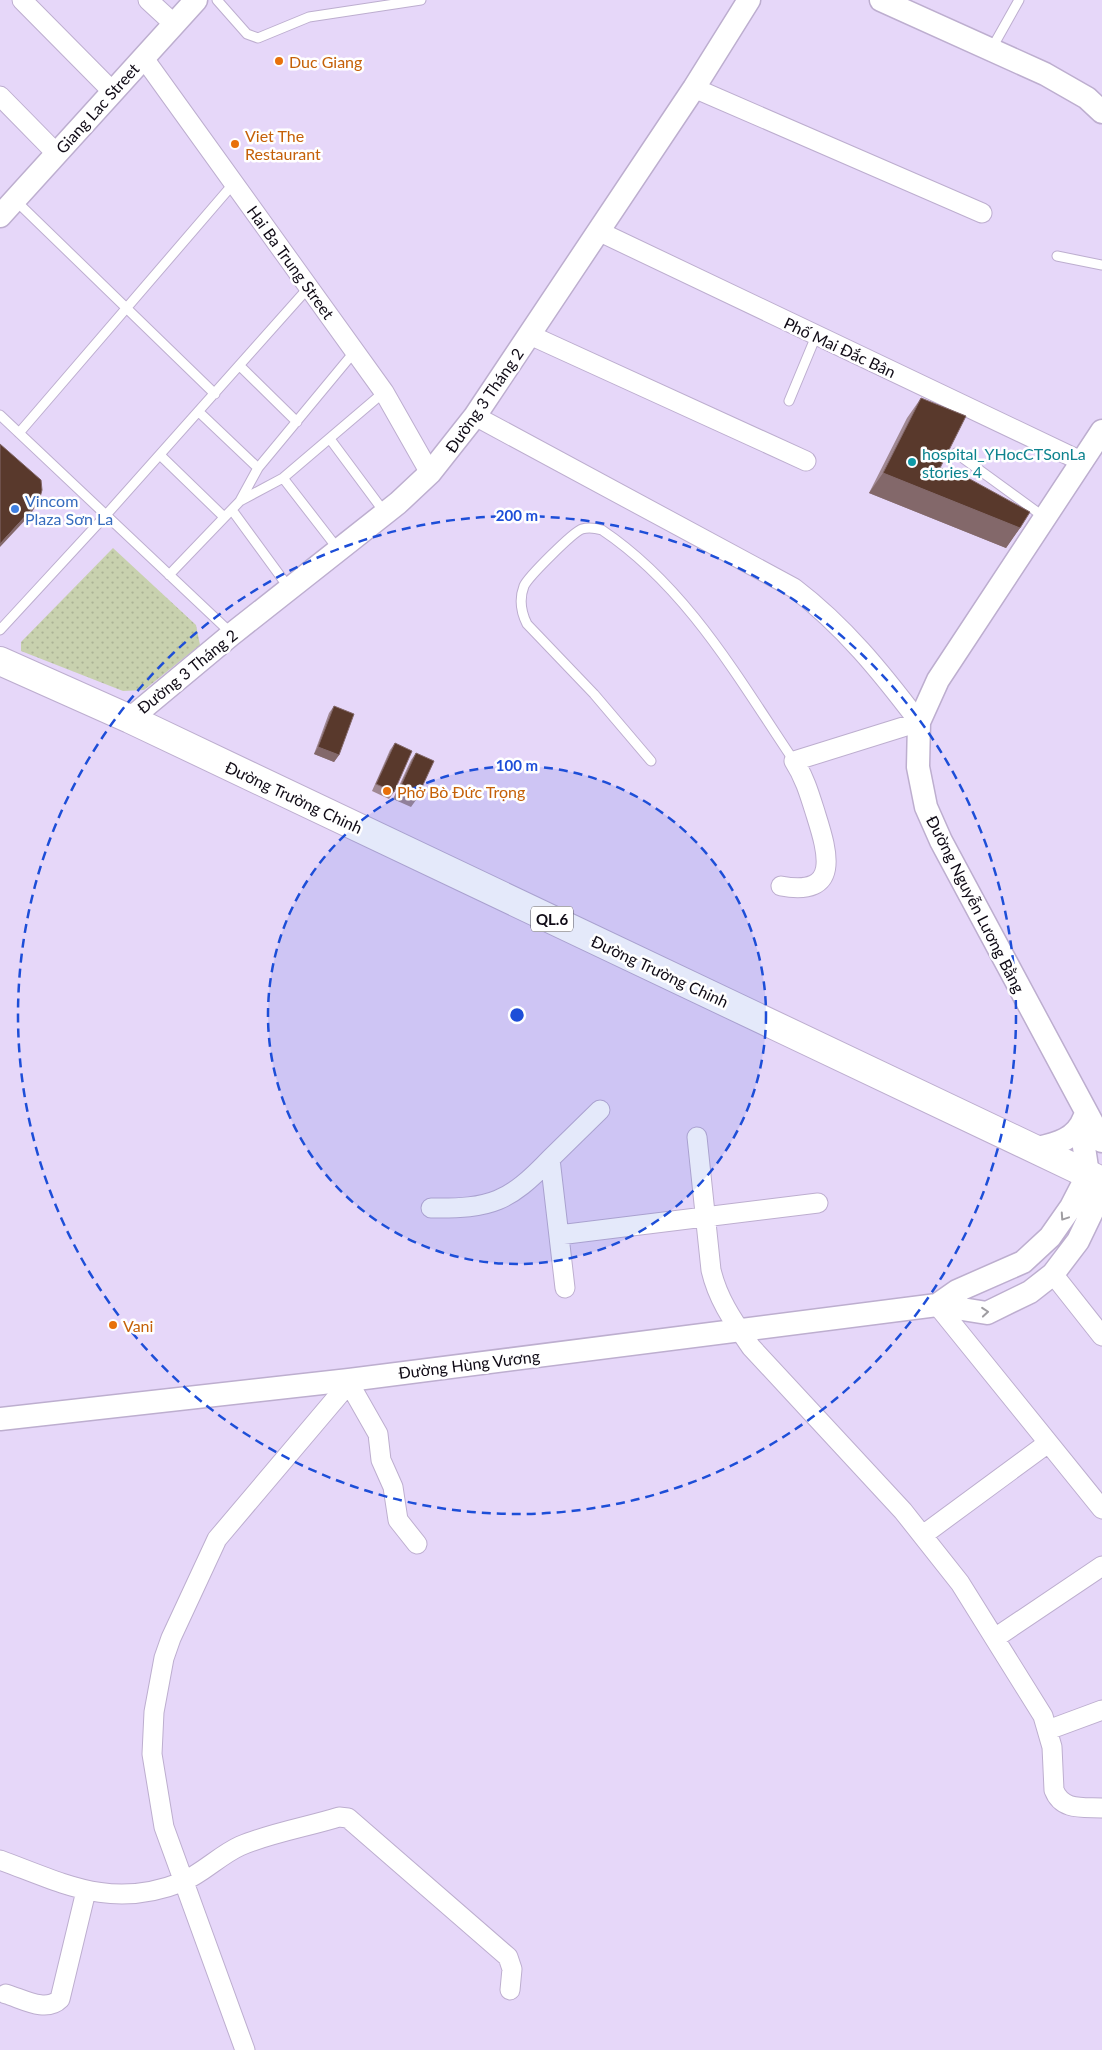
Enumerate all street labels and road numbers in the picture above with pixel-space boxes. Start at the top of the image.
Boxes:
street label: Giang Lac Street [52,59,143,157]
street label: Hai Ba Trung Street [243,202,339,323]
street label: Phố Mai Đắc Bân [781,313,899,381]
street label: Đường 3 Tháng 2 [441,344,527,456]
street label: Đường 3 Tháng 2 [133,625,241,717]
street label: Đường Trường Chinh [223,757,365,837]
street label: Đường Nguyễn Lương Bằng [923,812,1029,996]
road number: QL.6 [531,906,573,932]
street label: Đường Trường Chinh [589,931,731,1011]
street label: Đường Hùng Vương [397,1346,541,1382]

